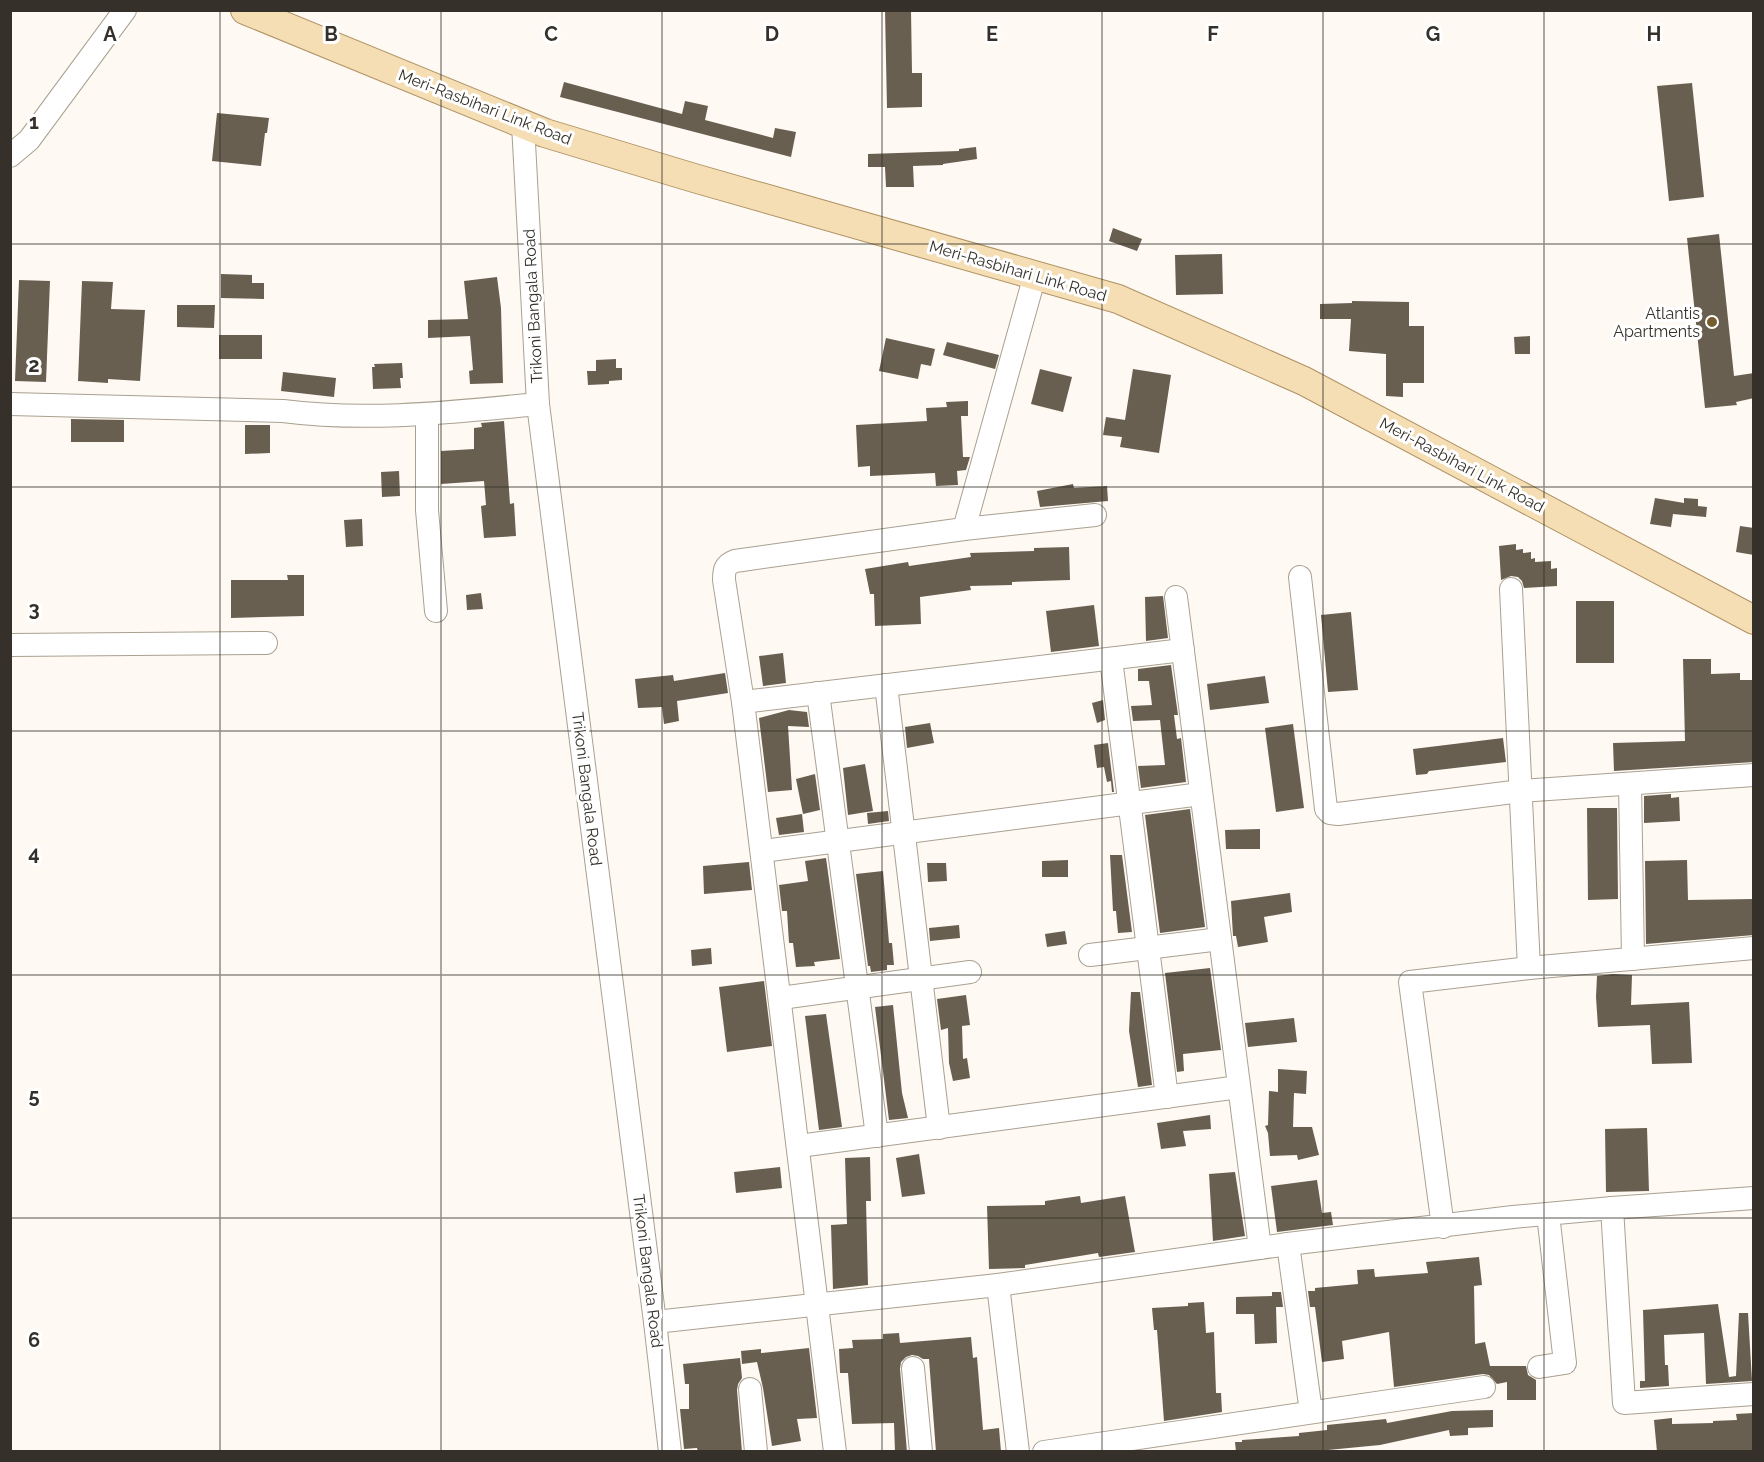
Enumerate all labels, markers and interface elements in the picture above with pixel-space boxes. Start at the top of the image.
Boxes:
text: A [103,22,117,46]
text: B [324,22,338,46]
text: C [544,22,558,46]
text: D [765,22,779,46]
text: E [986,22,998,46]
text: F [1207,22,1219,46]
text: G [1426,22,1440,46]
text: H [1647,22,1661,46]
street label: Meri-Rasbihari Link Road [396,65,574,149]
text: 1 [29,110,39,134]
street label: Trikoni Bangala Road [519,228,547,384]
street label: Meri-Rasbihari Link Road [927,237,1109,305]
place label: Atlantis Apartments [1613,304,1700,341]
marker: Atlantis Apartments [1705,315,1719,329]
text: 2 [28,353,40,377]
street label: Meri-Rasbihari Link Road [1376,414,1548,517]
text: 3 [28,597,40,621]
street label: Trikoni Bangala Road [568,711,606,867]
text: 4 [28,841,40,865]
text: 5 [28,1084,40,1108]
street label: Trikoni Bangala Road [629,1193,667,1349]
text: 6 [28,1328,40,1352]

